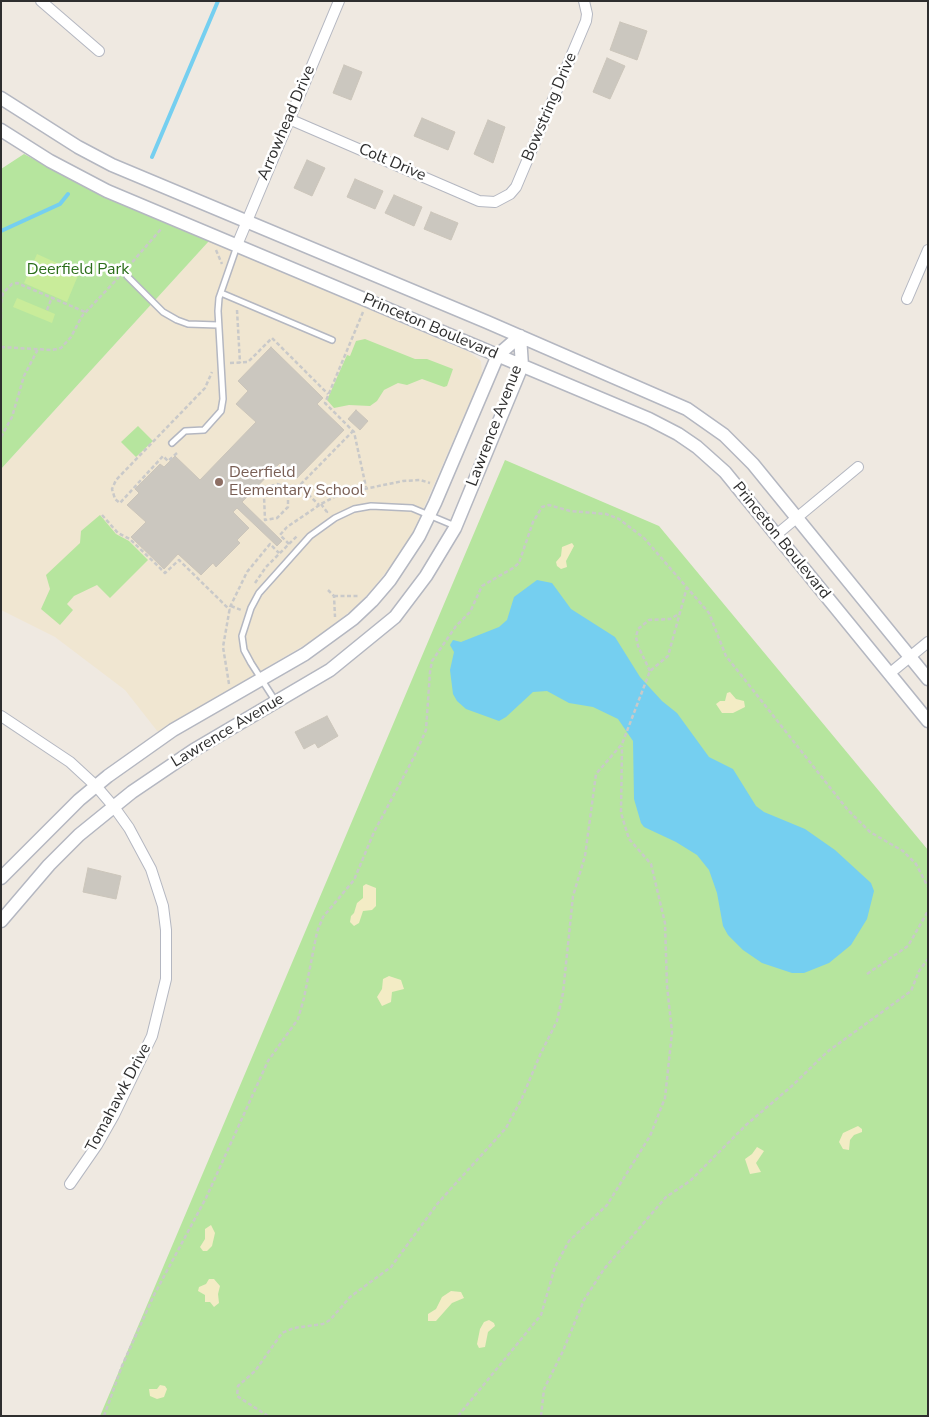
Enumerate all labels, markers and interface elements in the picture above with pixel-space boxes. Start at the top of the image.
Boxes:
street label: Bowstring Drive [518,50,582,164]
street label: Arrowhead Drive [254,63,320,183]
street label: Colt Drive [355,140,429,186]
park label: Deerfield Park [27,260,129,280]
street label: Princeton Boulevard [359,290,501,364]
street label: Lawrence Avenue [463,363,527,489]
place label: Deerfield Elementary School [229,463,364,501]
marker: Deerfield Elementary School [213,476,225,488]
street label: Princeton Boulevard [728,479,834,603]
street label: Lawrence Avenue [168,690,288,772]
street label: Tomahawk Drive [82,1040,156,1156]

